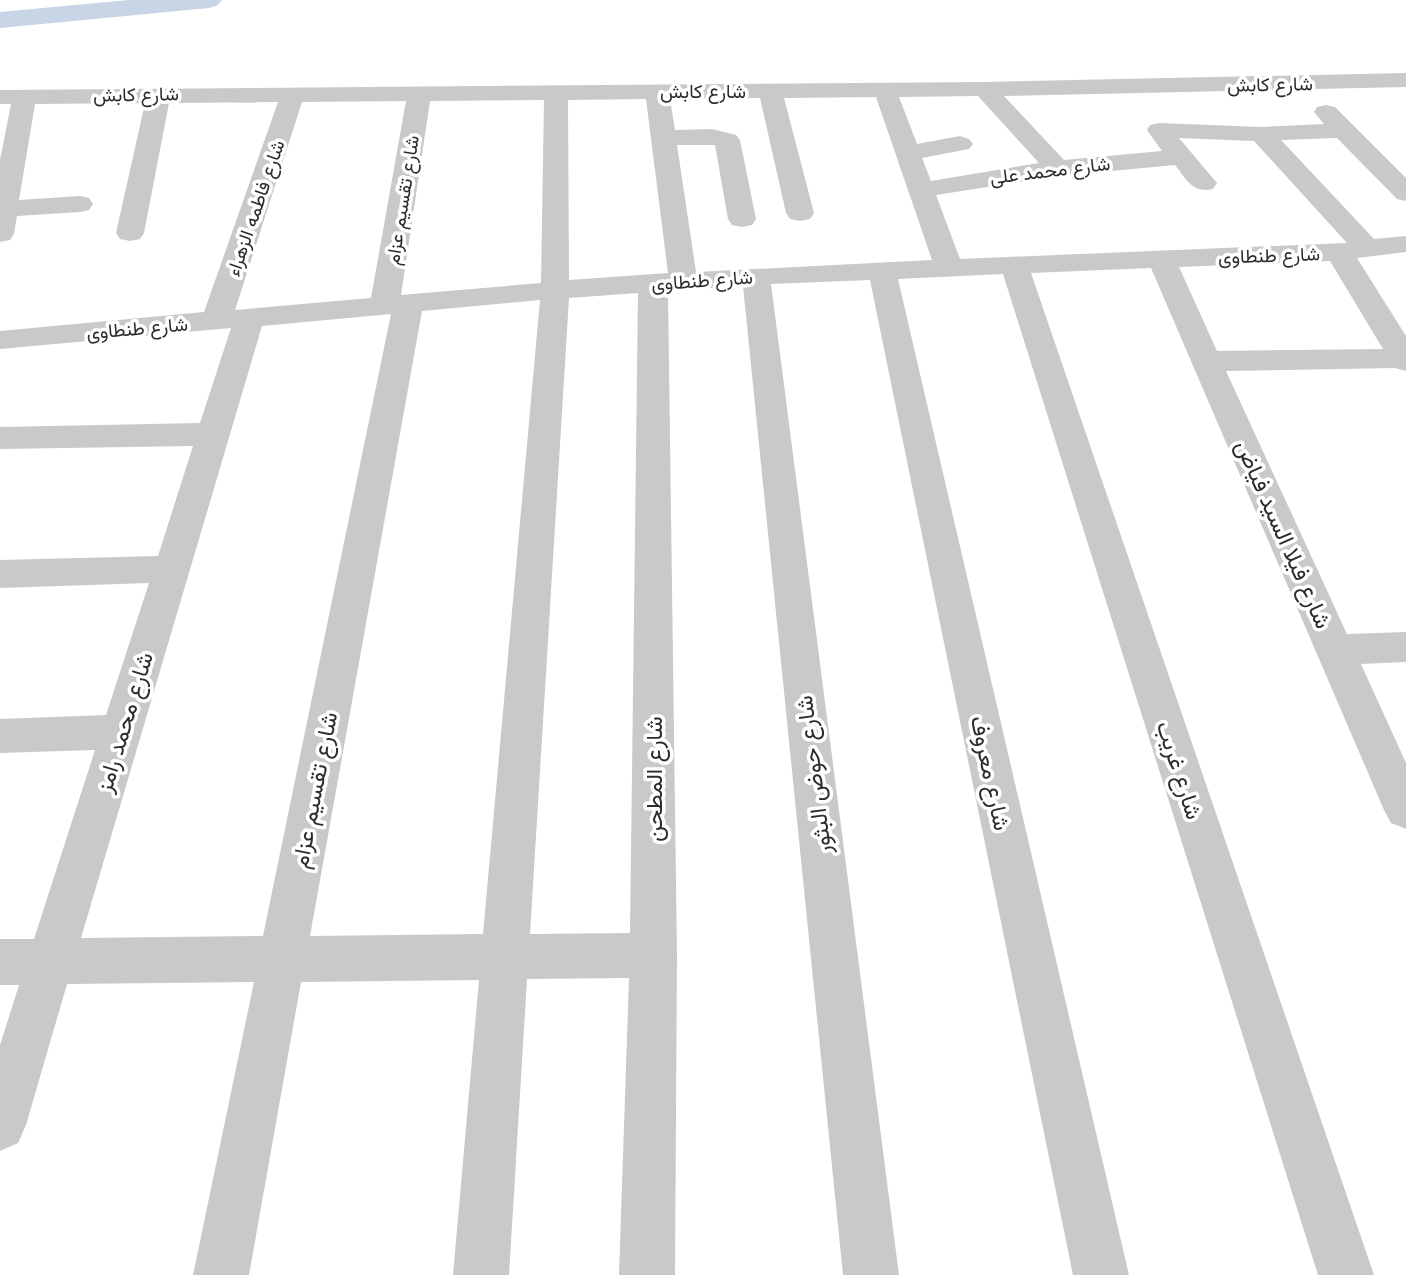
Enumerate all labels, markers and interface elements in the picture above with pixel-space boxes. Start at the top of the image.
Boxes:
street label: شارع كابش [1227,71,1313,98]
street label: شارع كابش [660,79,746,104]
street label: شارع كابش [93,81,179,108]
street label: شارع تقسيم عزام [380,133,425,267]
street label: شارع فاطمه الزهراء [220,137,290,280]
street label: شارع محمد على [989,151,1112,190]
street label: شارع طنطاوى [1218,241,1320,270]
street label: شارع طنطاوى [650,264,754,297]
street label: شارع طنطاوى [85,312,189,345]
street label: شارع فيلا السيد فياض [1228,435,1339,634]
street label: شارع محمد رامز [89,648,161,797]
street label: شارع حوض البثور [789,694,839,857]
street label: شارع تقسيم عزام [285,709,345,871]
street label: شارع معروف [963,713,1017,833]
street label: شارع المطحن [639,716,670,842]
street label: شارع غريب [1149,717,1210,824]

